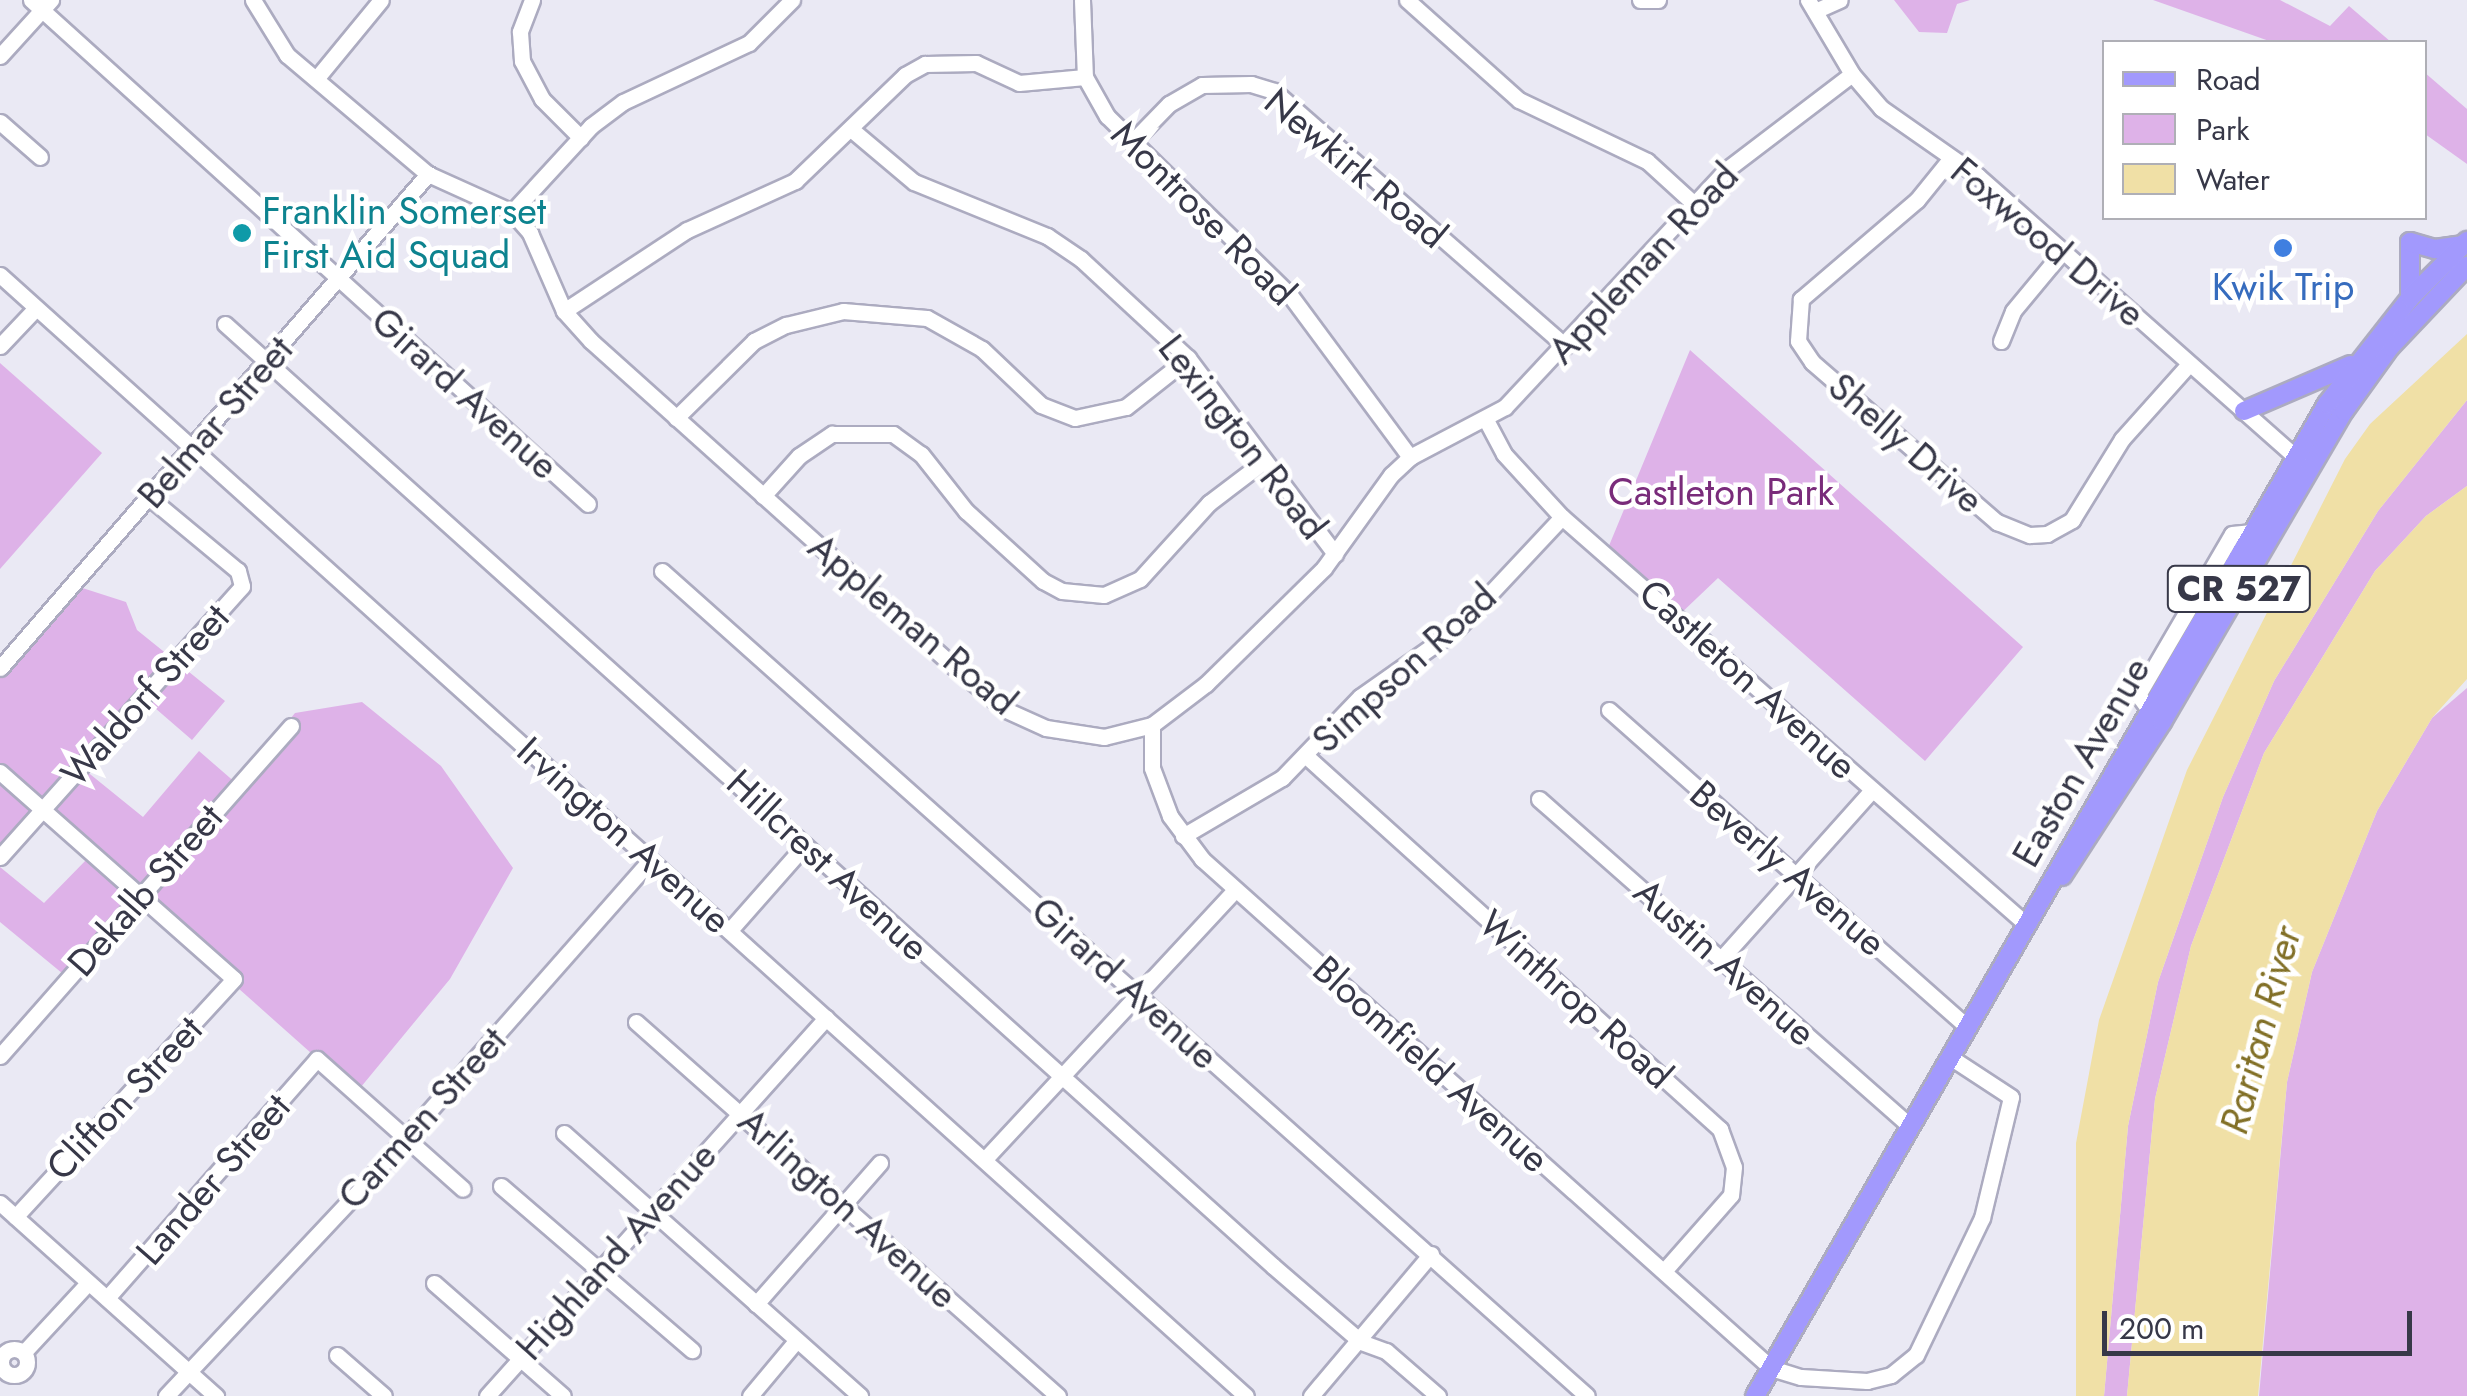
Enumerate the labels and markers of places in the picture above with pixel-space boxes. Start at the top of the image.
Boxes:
place label: Franklin Somerset First Aid Squad [262,188,546,278]
marker: Franklin Somerset First Aid Squad [231,222,253,244]
marker: Kwik Trip [2272,237,2294,259]
place label: Kwik Trip [2212,264,2354,310]

